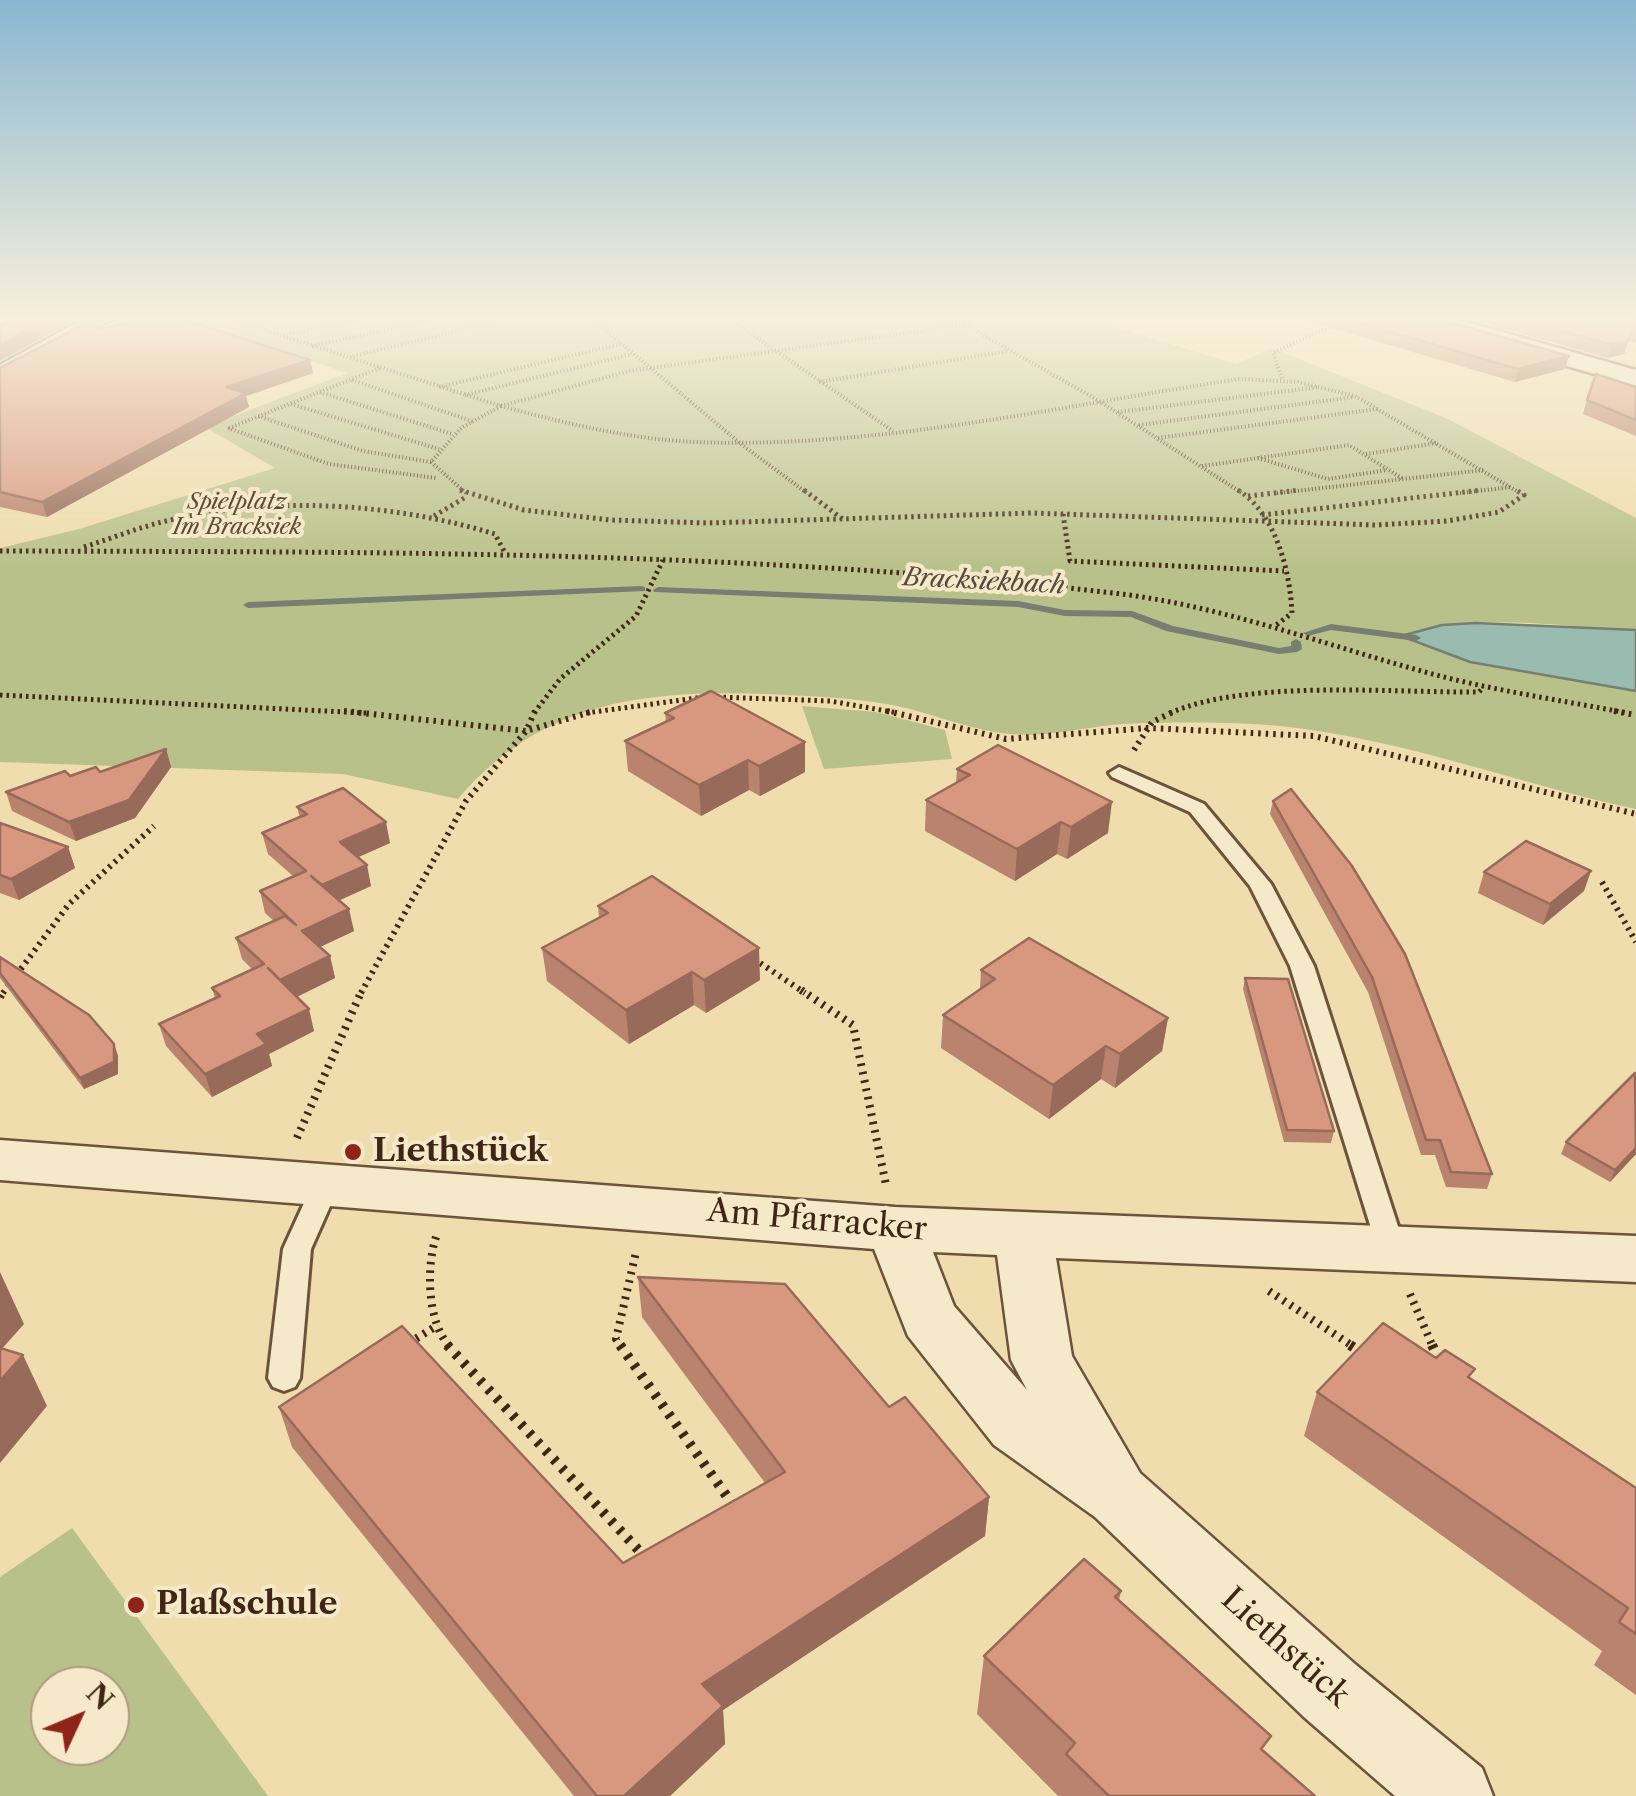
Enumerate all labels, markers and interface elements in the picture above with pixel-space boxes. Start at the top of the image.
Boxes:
park label: Spielplatz Im Bracksiek [173,490,301,542]
water label: Bracksiekbach [902,563,1066,601]
place label: Liethstück [373,1133,548,1171]
marker: Liethstück [342,1141,364,1163]
street label: Am Pfarracker [705,1192,929,1250]
street label: Liethstück [1213,1580,1357,1716]
place label: Plaßschule [156,1586,338,1624]
marker: Plaßschule [125,1594,147,1616]
north arrow [30,1666,130,1766]
text: N [79,1676,121,1717]

